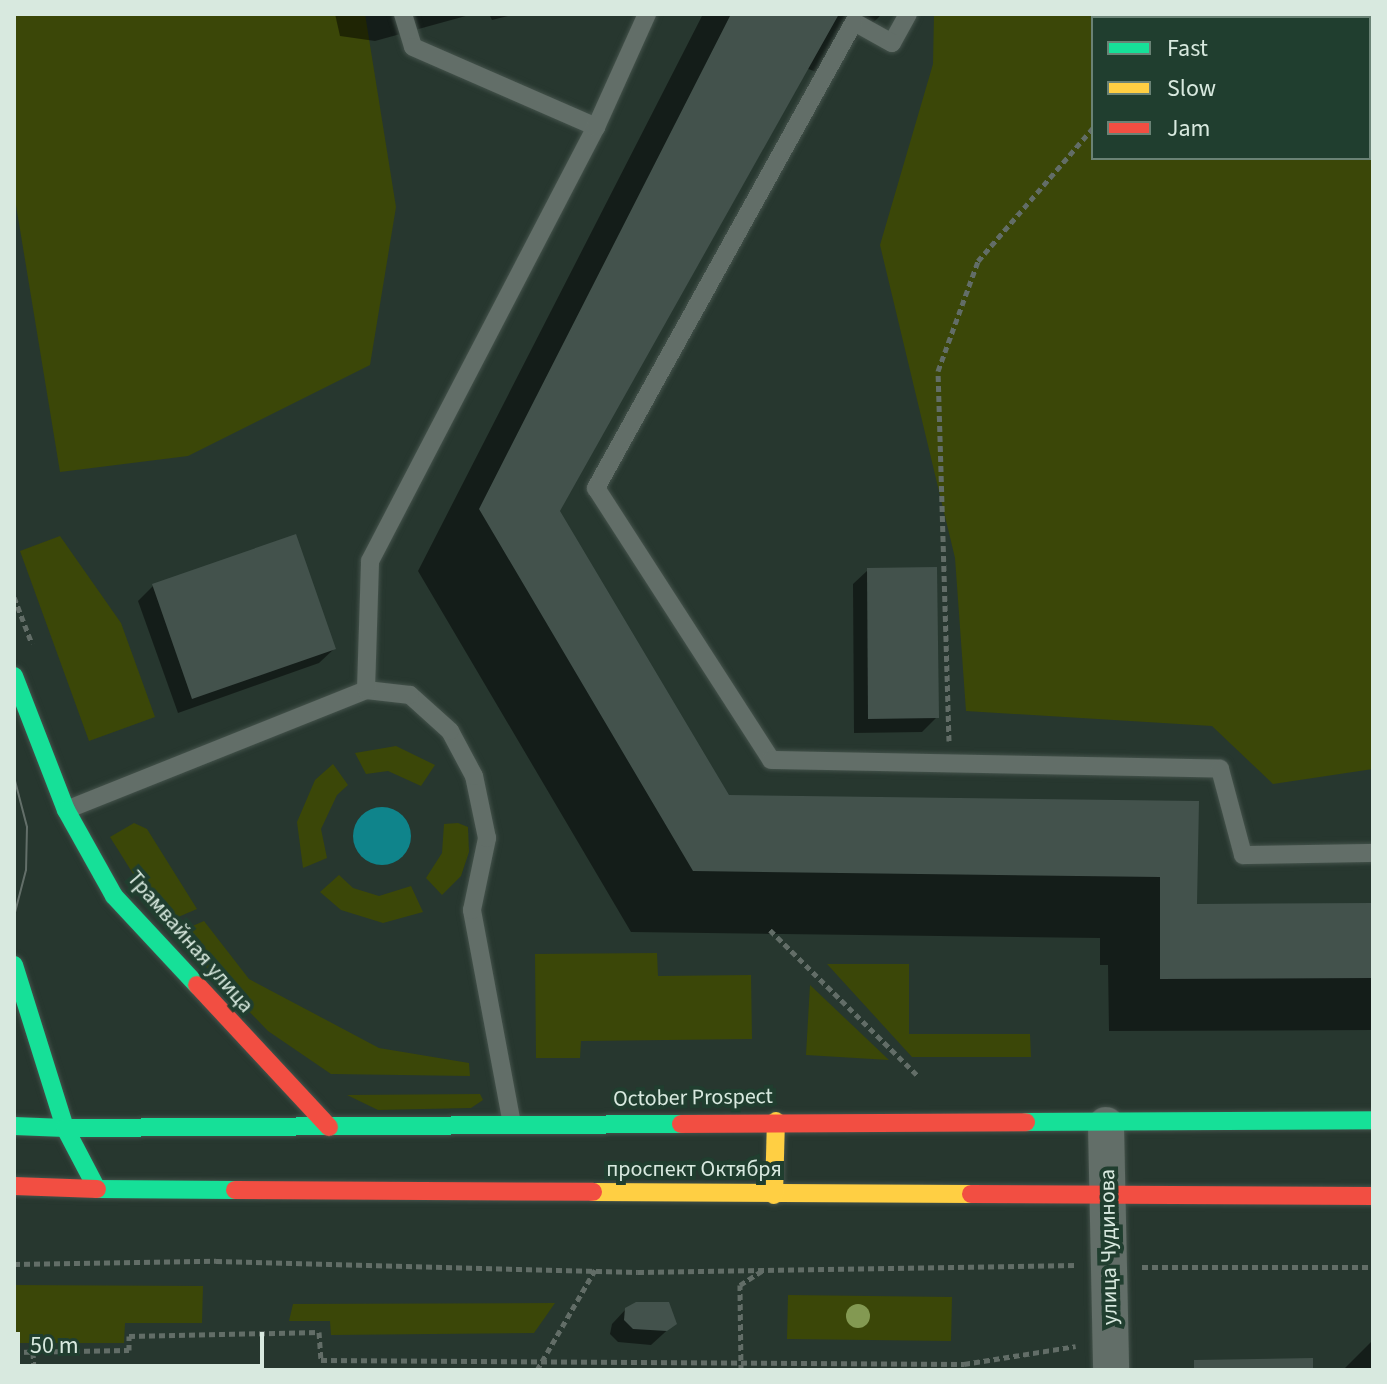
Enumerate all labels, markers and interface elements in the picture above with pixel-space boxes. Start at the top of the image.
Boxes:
legend [1091,16,1371,160]
text: Fast [1167,31,1208,66]
text: Slow [1167,71,1216,106]
text: Jam [1167,111,1211,146]
street label: Трамвайная улица [121,866,259,1018]
street label: October Prospect [613,1083,773,1113]
street label: проспект Октября [606,1157,782,1183]
street label: улица Чудинова [1094,1169,1124,1325]
scale bar [20,1316,268,1366]
text: 50 m [30,1328,79,1363]

